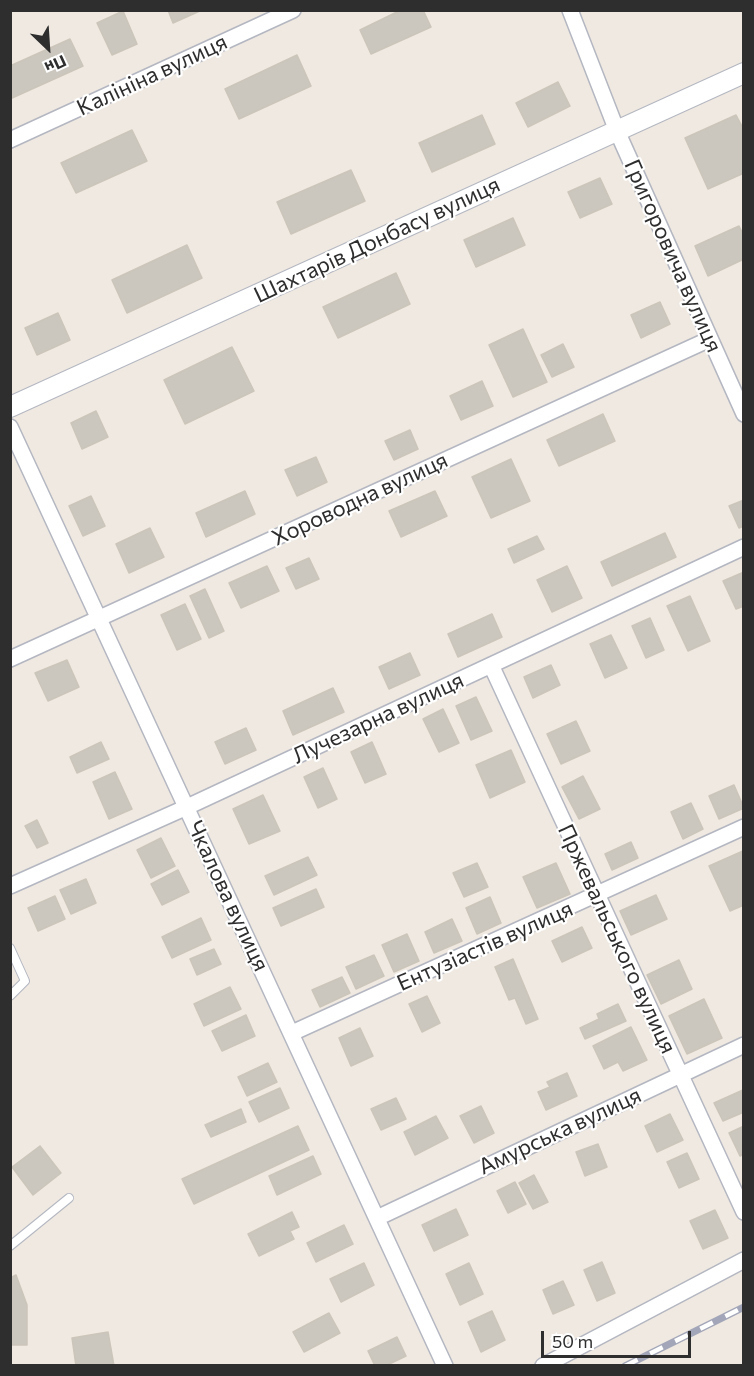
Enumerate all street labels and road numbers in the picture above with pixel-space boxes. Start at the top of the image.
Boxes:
street label: Калініна вулиця [73,29,231,121]
street label: Григоровича вулиця [619,156,727,356]
street label: Шахтарів Донбасу вулиця [250,171,504,309]
street label: Хороводна вулиця [268,447,452,551]
street label: Лучезарна вулиця [288,667,468,769]
street label: Чкалова вулиця [182,817,274,975]
street label: Пржевальського вулиця [552,820,682,1058]
street label: Ентузіастів вулиця [393,895,577,997]
street label: Амурська вулиця [474,1082,646,1180]

